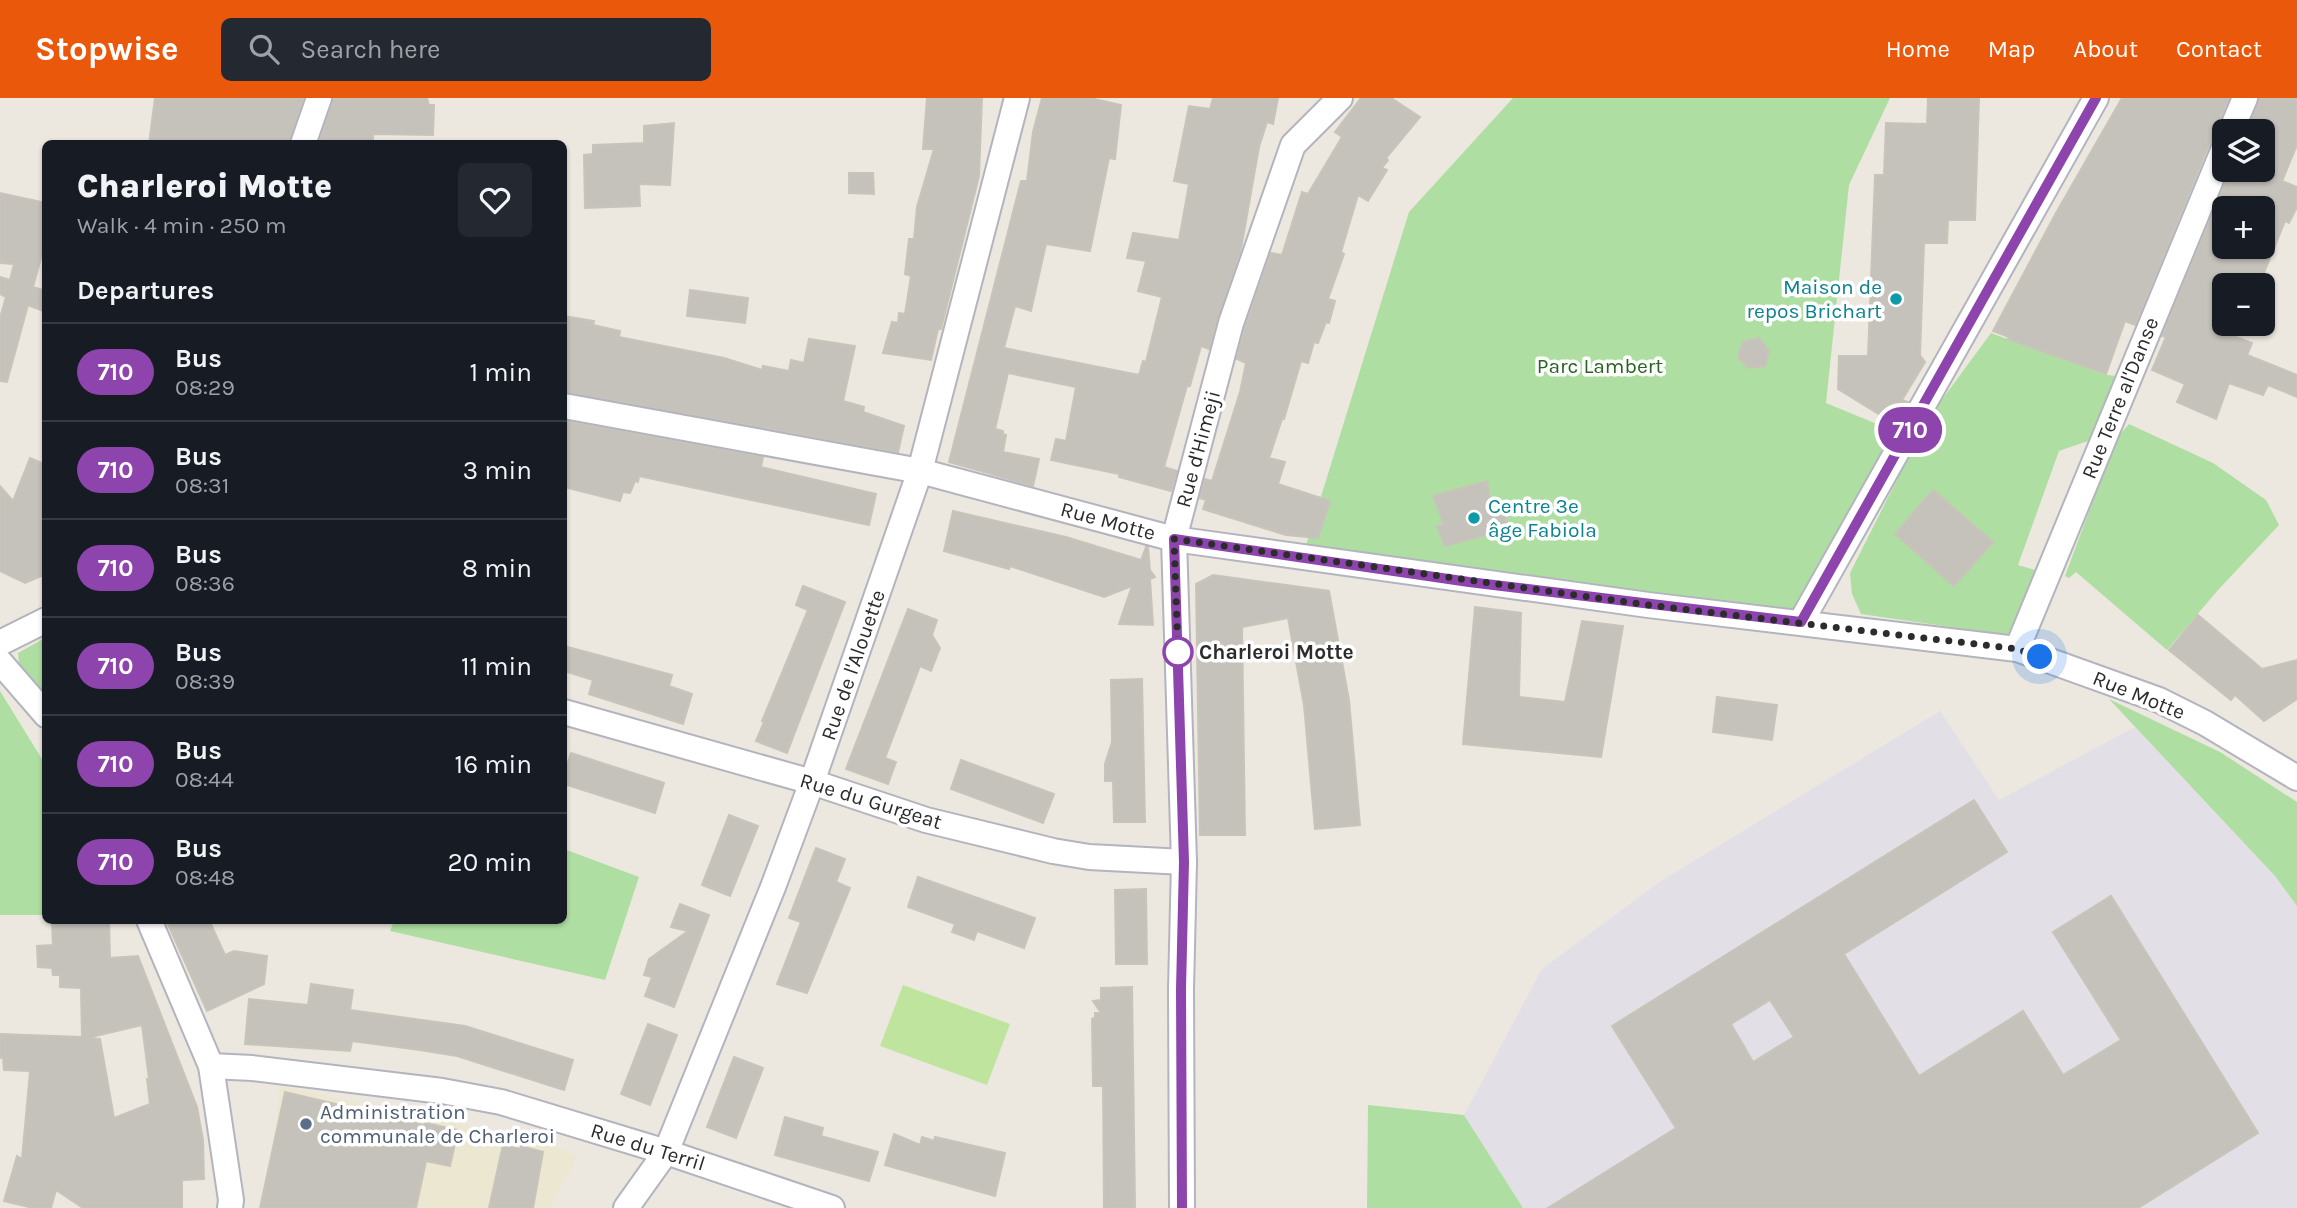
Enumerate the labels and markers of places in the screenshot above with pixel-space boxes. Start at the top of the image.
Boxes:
place label: Maison de repos Brichart [1746,275,1882,323]
marker: Maison de repos Brichart [1888,291,1904,307]
place label: Centre 3e âge Fabiola [1488,494,1597,542]
marker: Centre 3e âge Fabiola [1466,510,1482,526]
marker: Charleroi Motte [1163,637,1193,667]
place label: Charleroi Motte [1199,640,1354,664]
place label: Administration communale de Charleroi [320,1100,555,1148]
marker: Administration communale de Charleroi [298,1116,314,1132]

